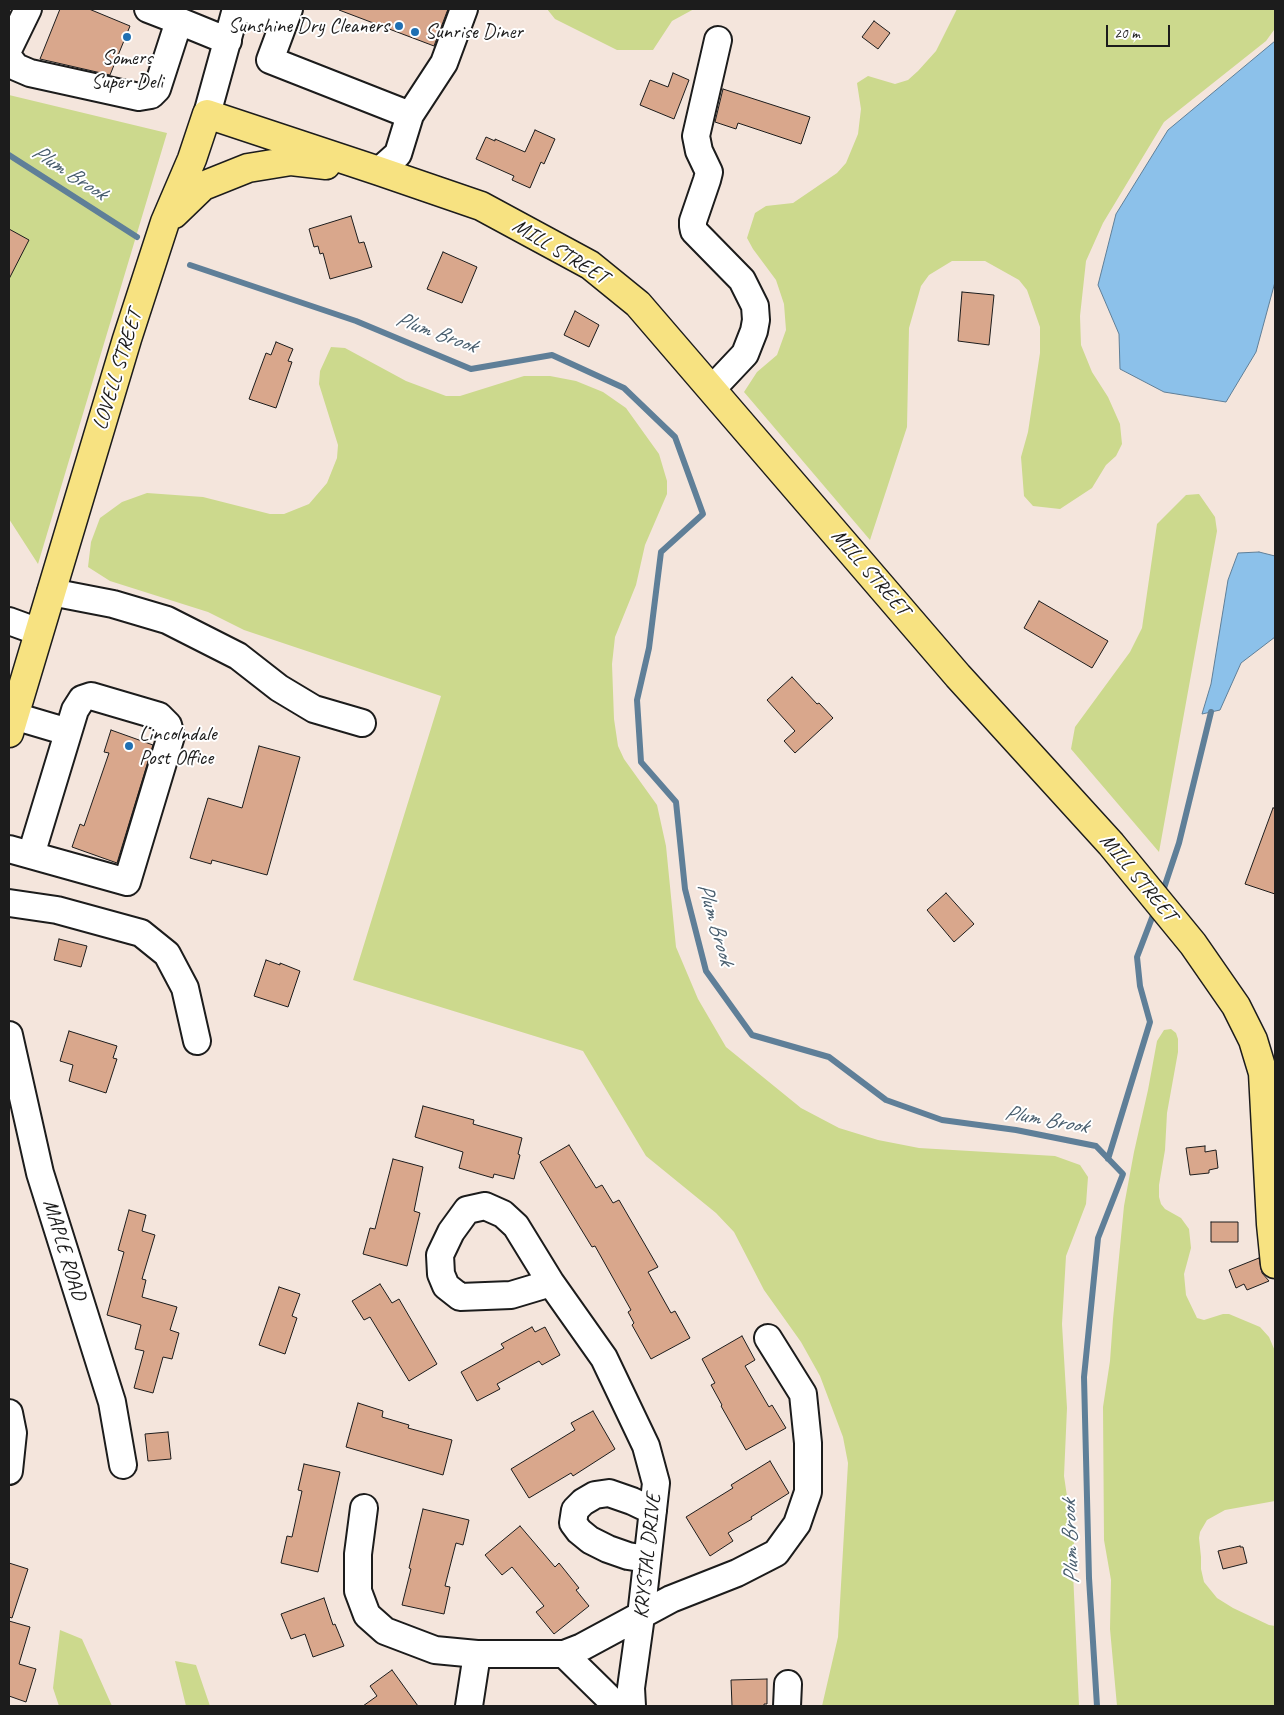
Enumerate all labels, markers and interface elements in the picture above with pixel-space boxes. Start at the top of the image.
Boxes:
place label: Sunshine Dry Cleaners [228,13,389,39]
scale bar [1109,15,1173,47]
place label: Sunrise Diner [425,19,523,45]
marker: Sunshine Dry Cleaners [393,20,405,32]
text: 20 m [1114,24,1140,43]
marker: Sunrise Diner [409,26,421,38]
marker: Somers Super Deli [121,31,133,43]
place label: Somers Super Deli [91,45,163,95]
water label: Plum Brook [27,139,111,207]
street label: MILL STREET [508,214,612,290]
water label: Plum Brook [392,306,480,360]
street label: LOVELL STREET [88,307,148,433]
street label: MILL STREET [825,524,915,622]
place label: Lincolndale Post Office [139,721,217,771]
marker: Lincolndale Post Office [123,740,135,752]
street label: MILL STREET [1094,829,1182,927]
water label: Plum Brook [691,880,739,968]
water label: Plum Brook [1002,1100,1090,1140]
street label: MAPLE ROAD [37,1196,91,1304]
street label: KRYSTAL DRIVE [629,1492,667,1620]
water label: Plum Brook [1056,1500,1086,1584]

